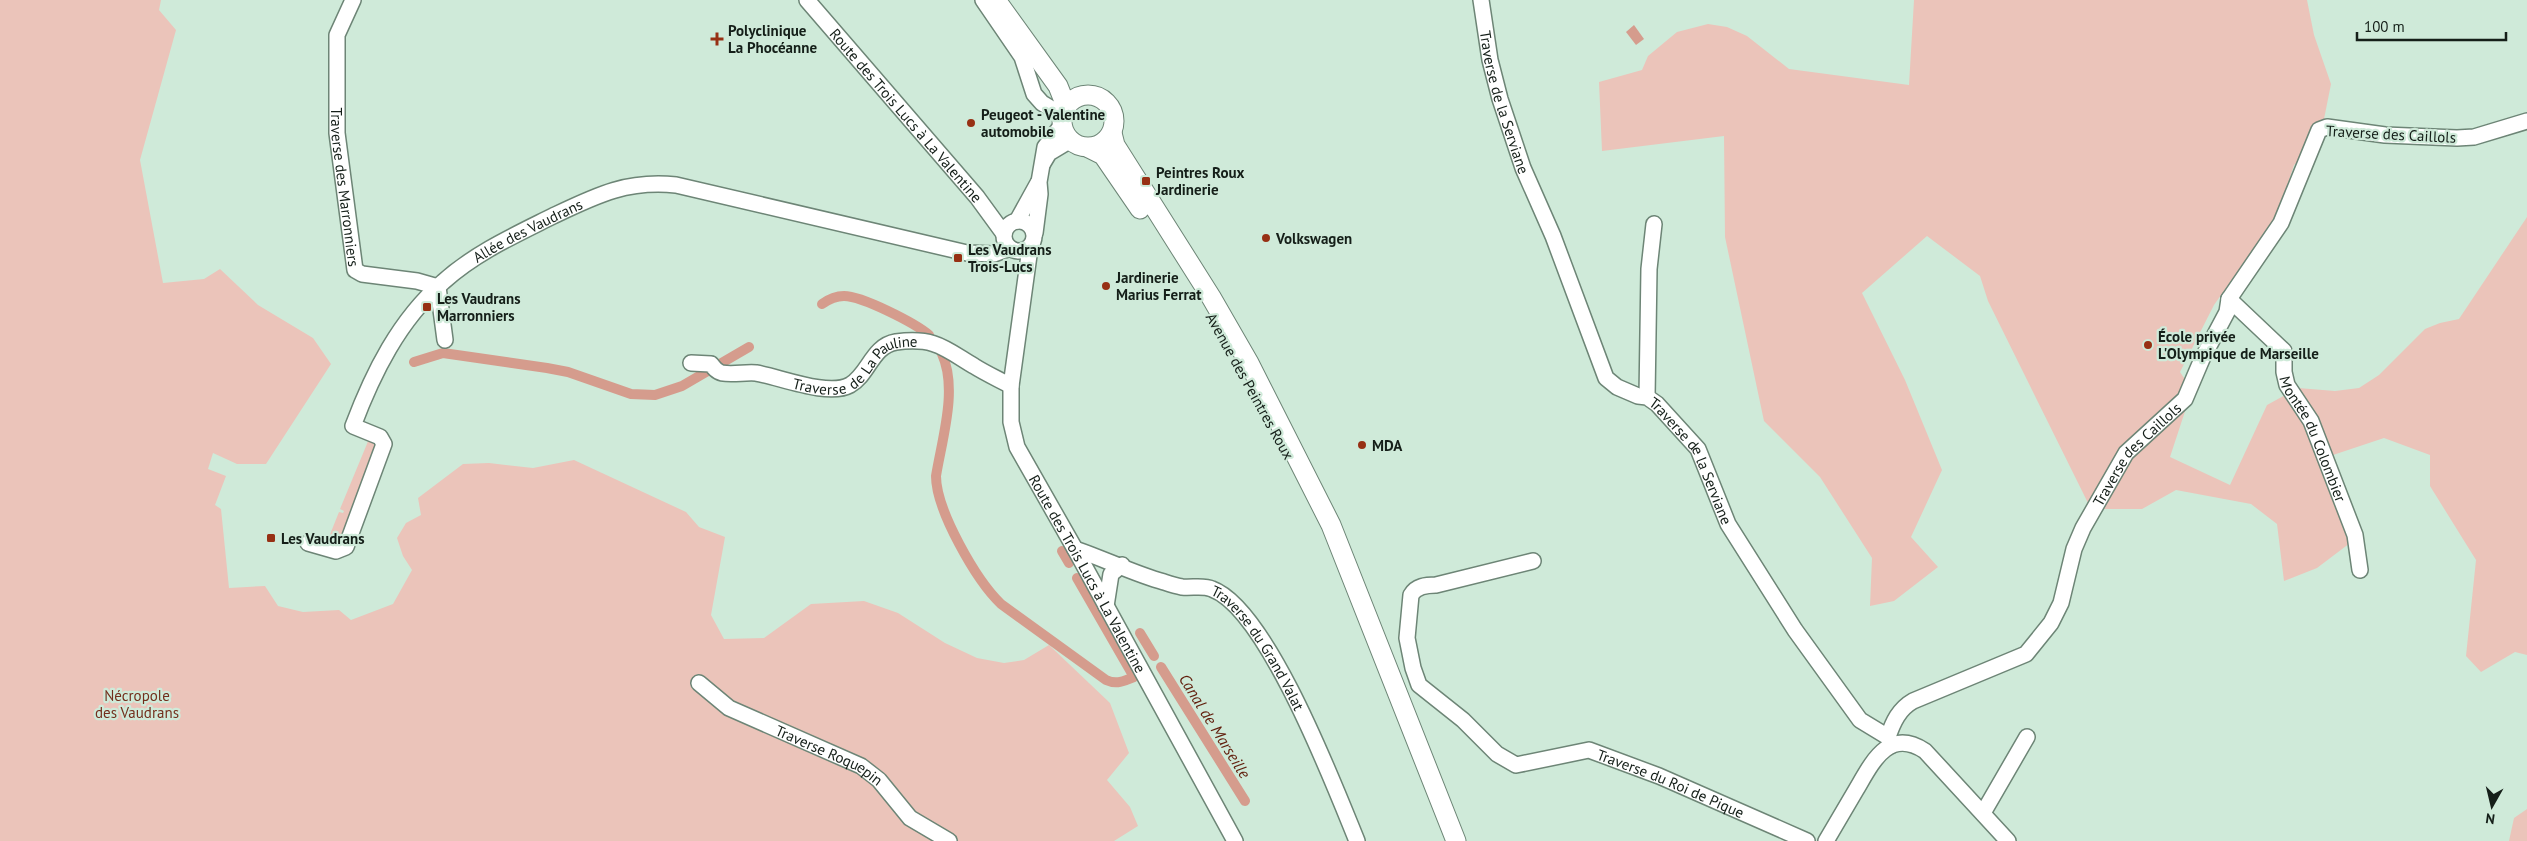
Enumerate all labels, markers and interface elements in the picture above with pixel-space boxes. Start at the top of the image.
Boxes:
scale bar [2357,10,2506,42]
text: 100 m [2364,17,2405,36]
place label: Polyclinique La Phocéanne [728,21,817,57]
street label: Route des Trois Lucs à La Valentine [826,24,987,206]
street label: Traverse de la Serviane [1476,29,1534,177]
marker: Polyclinique La Phocéanne [710,32,724,46]
place label: Peugeot - Valentine automobile [981,105,1106,141]
street label: Traverse des Marronniers [328,107,364,268]
marker: Peugeot - Valentine automobile [965,117,977,129]
street label: Traverse des Caillols [2325,121,2457,147]
place label: Peintres Roux Jardinerie [1155,163,1245,199]
marker: Peintres Roux Jardinerie [1140,175,1152,187]
street label: Allée des Vaudrans [469,194,585,266]
place label: Volkswagen [1275,229,1352,248]
marker: Volkswagen [1260,232,1272,244]
place label: Les Vaudrans Trois-Lucs [968,240,1051,276]
marker: Les Vaudrans Trois-Lucs [952,252,964,264]
place label: Jardinerie Marius Ferrat [1115,268,1202,304]
marker: Jardinerie Marius Ferrat [1100,280,1112,292]
place label: Les Vaudrans Marronniers [437,289,520,325]
marker: Les Vaudrans Marronniers [421,301,433,313]
street label: Avenue des Peintres Roux [1202,309,1298,463]
place label: École privée L'Olympique de Marseille [2158,327,2319,363]
street label: Traverse de La Pauline [791,331,918,398]
marker: École privée L'Olympique de Marseille [2142,339,2154,351]
street label: Montée du Colombier [2276,374,2351,504]
street label: Traverse de la Serviane [1646,392,1737,527]
street label: Traverse des Caillols [2088,398,2185,509]
place label: MDA [1372,436,1403,455]
marker: MDA [1356,439,1368,451]
street label: Route des Trois Lucs à La Valentine [1025,471,1150,676]
place label: Les Vaudrans [281,529,364,548]
marker: Les Vaudrans [265,532,277,544]
street label: Traverse du Grand Valat [1208,580,1309,713]
water label: Canal de Marseille [1175,670,1255,782]
park label: Nécropole des Vaudrans [95,686,179,722]
street label: Traverse Roquepin [773,720,887,789]
street label: Traverse du Roi de Pique [1595,744,1747,822]
north arrow [2467,781,2517,831]
text: N [2484,809,2496,828]

